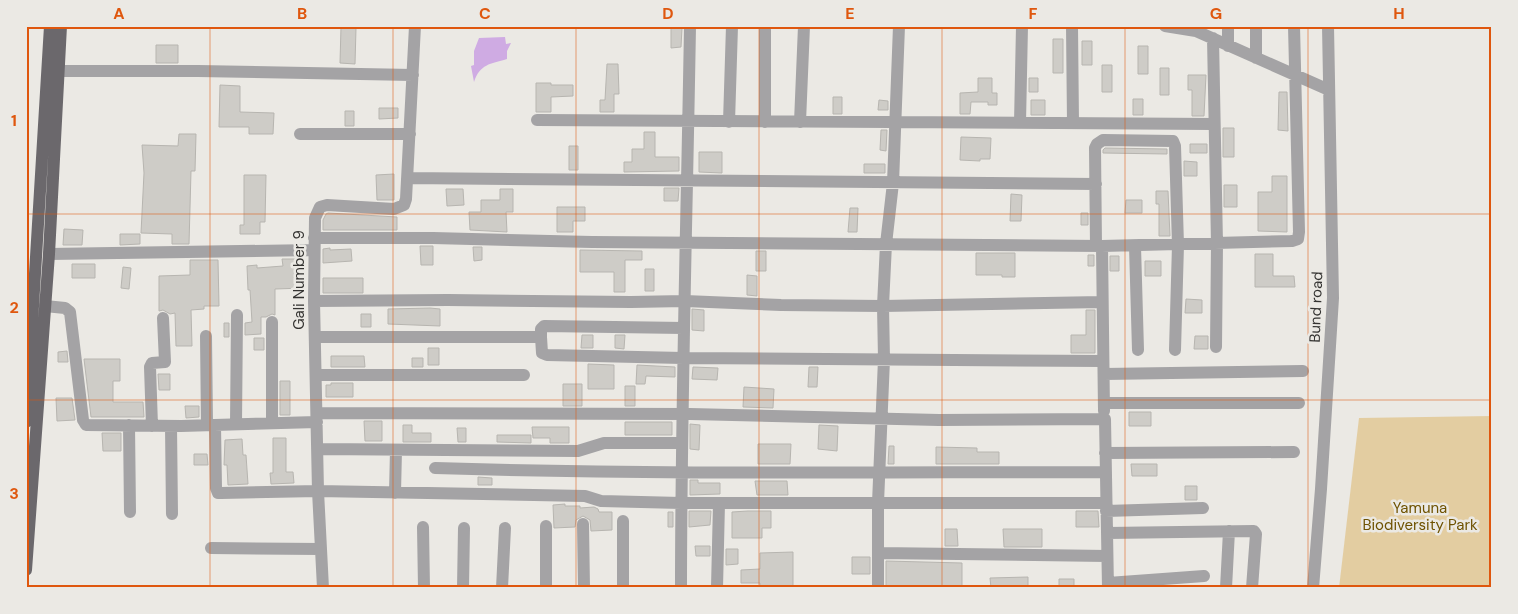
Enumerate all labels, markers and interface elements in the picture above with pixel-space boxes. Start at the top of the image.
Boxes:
text: A [113,3,125,24]
text: B [297,3,307,24]
text: C [479,3,491,24]
text: D [662,3,674,24]
text: E [845,3,855,24]
text: F [1029,3,1038,24]
text: G [1210,3,1222,24]
text: H [1393,3,1405,24]
text: 1 [11,110,17,131]
street label: Gali Number 9 [289,230,309,330]
street label: Bund road [1305,271,1327,343]
text: 2 [9,297,19,318]
text: 3 [9,483,19,504]
park label: Yamuna Biodiversity Park [1362,498,1478,535]

